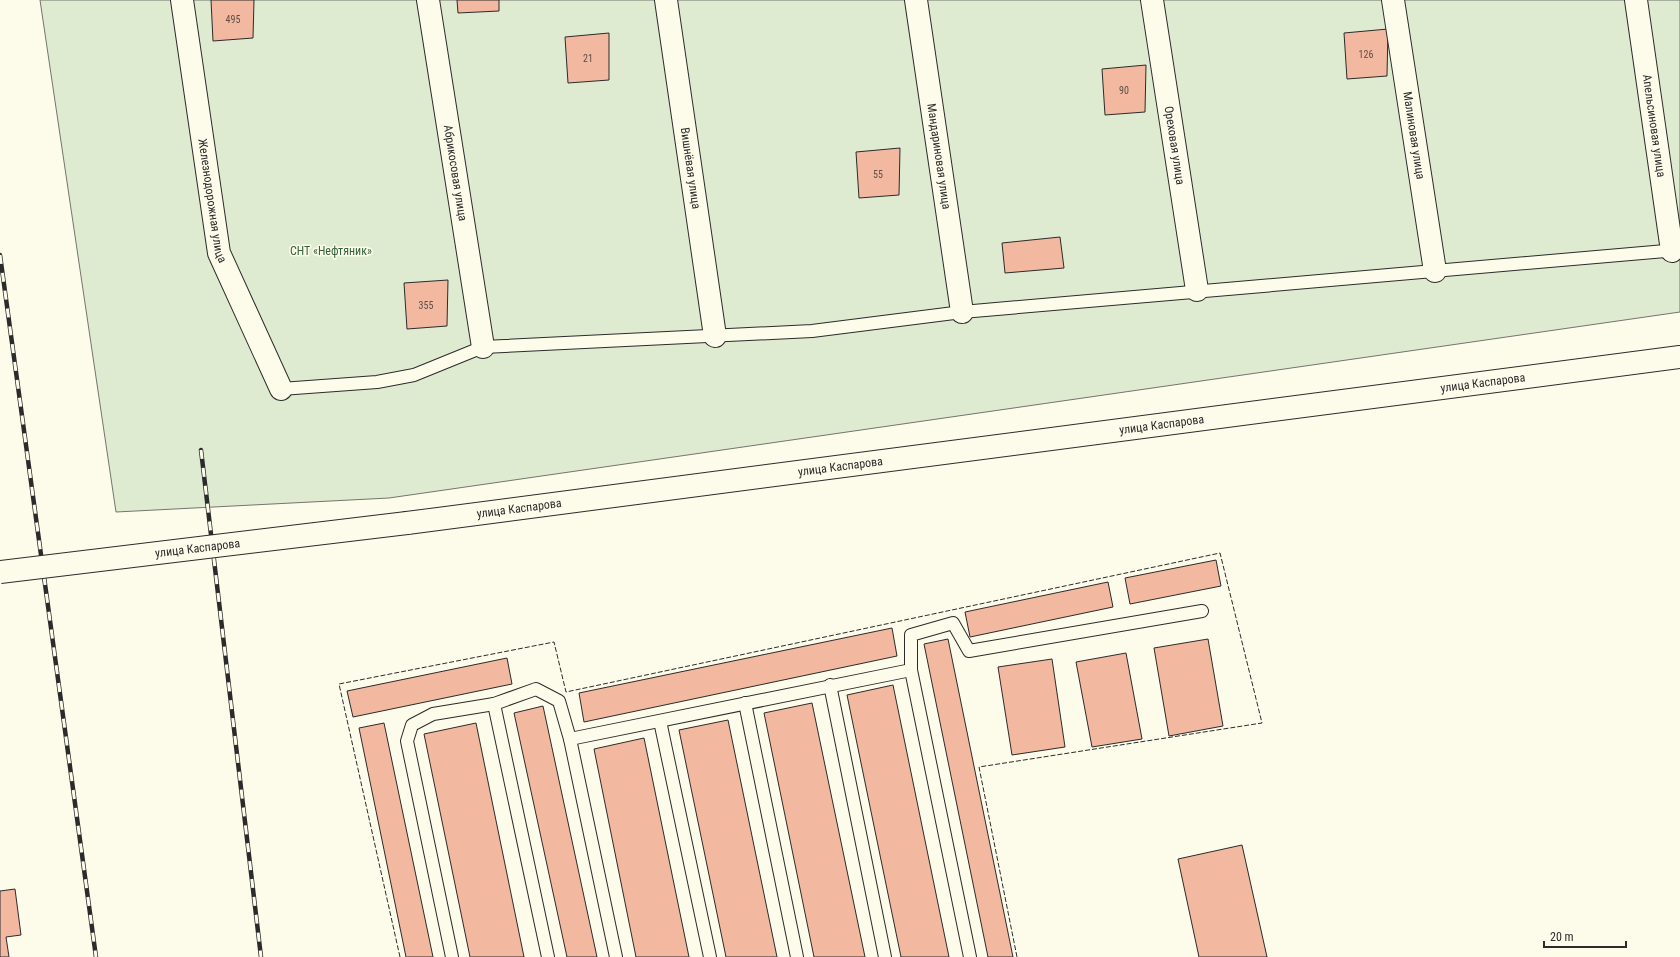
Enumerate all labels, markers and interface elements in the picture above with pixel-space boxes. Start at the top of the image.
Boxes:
house number: 495 [226,14,240,25]
house number: 126 [1359,49,1373,60]
house number: 21 [583,53,593,64]
street label: Апельсиновая улица [1640,73,1668,178]
house number: 90 [1119,85,1129,96]
street label: Малиновая улица [1400,91,1428,181]
street label: Мандариновая улица [924,102,954,210]
street label: Ореховая улица [1162,105,1188,186]
street label: Абрикосовая улица [441,124,470,222]
street label: Вишнёвая улица [678,126,703,210]
street label: Железнодорожная улица [195,138,230,265]
house number: 55 [873,169,883,180]
park label: СНТ «Нефтяник» [290,244,372,258]
house number: 355 [419,300,433,311]
street label: улица Каспарова [1440,370,1526,395]
street label: улица Каспарова [1118,412,1205,437]
street label: улица Каспарова [797,454,884,479]
street label: улица Каспарова [476,496,563,521]
street label: улица Каспарова [154,536,241,560]
scale bar [1544,923,1626,949]
text: 20 m [1550,930,1574,944]

